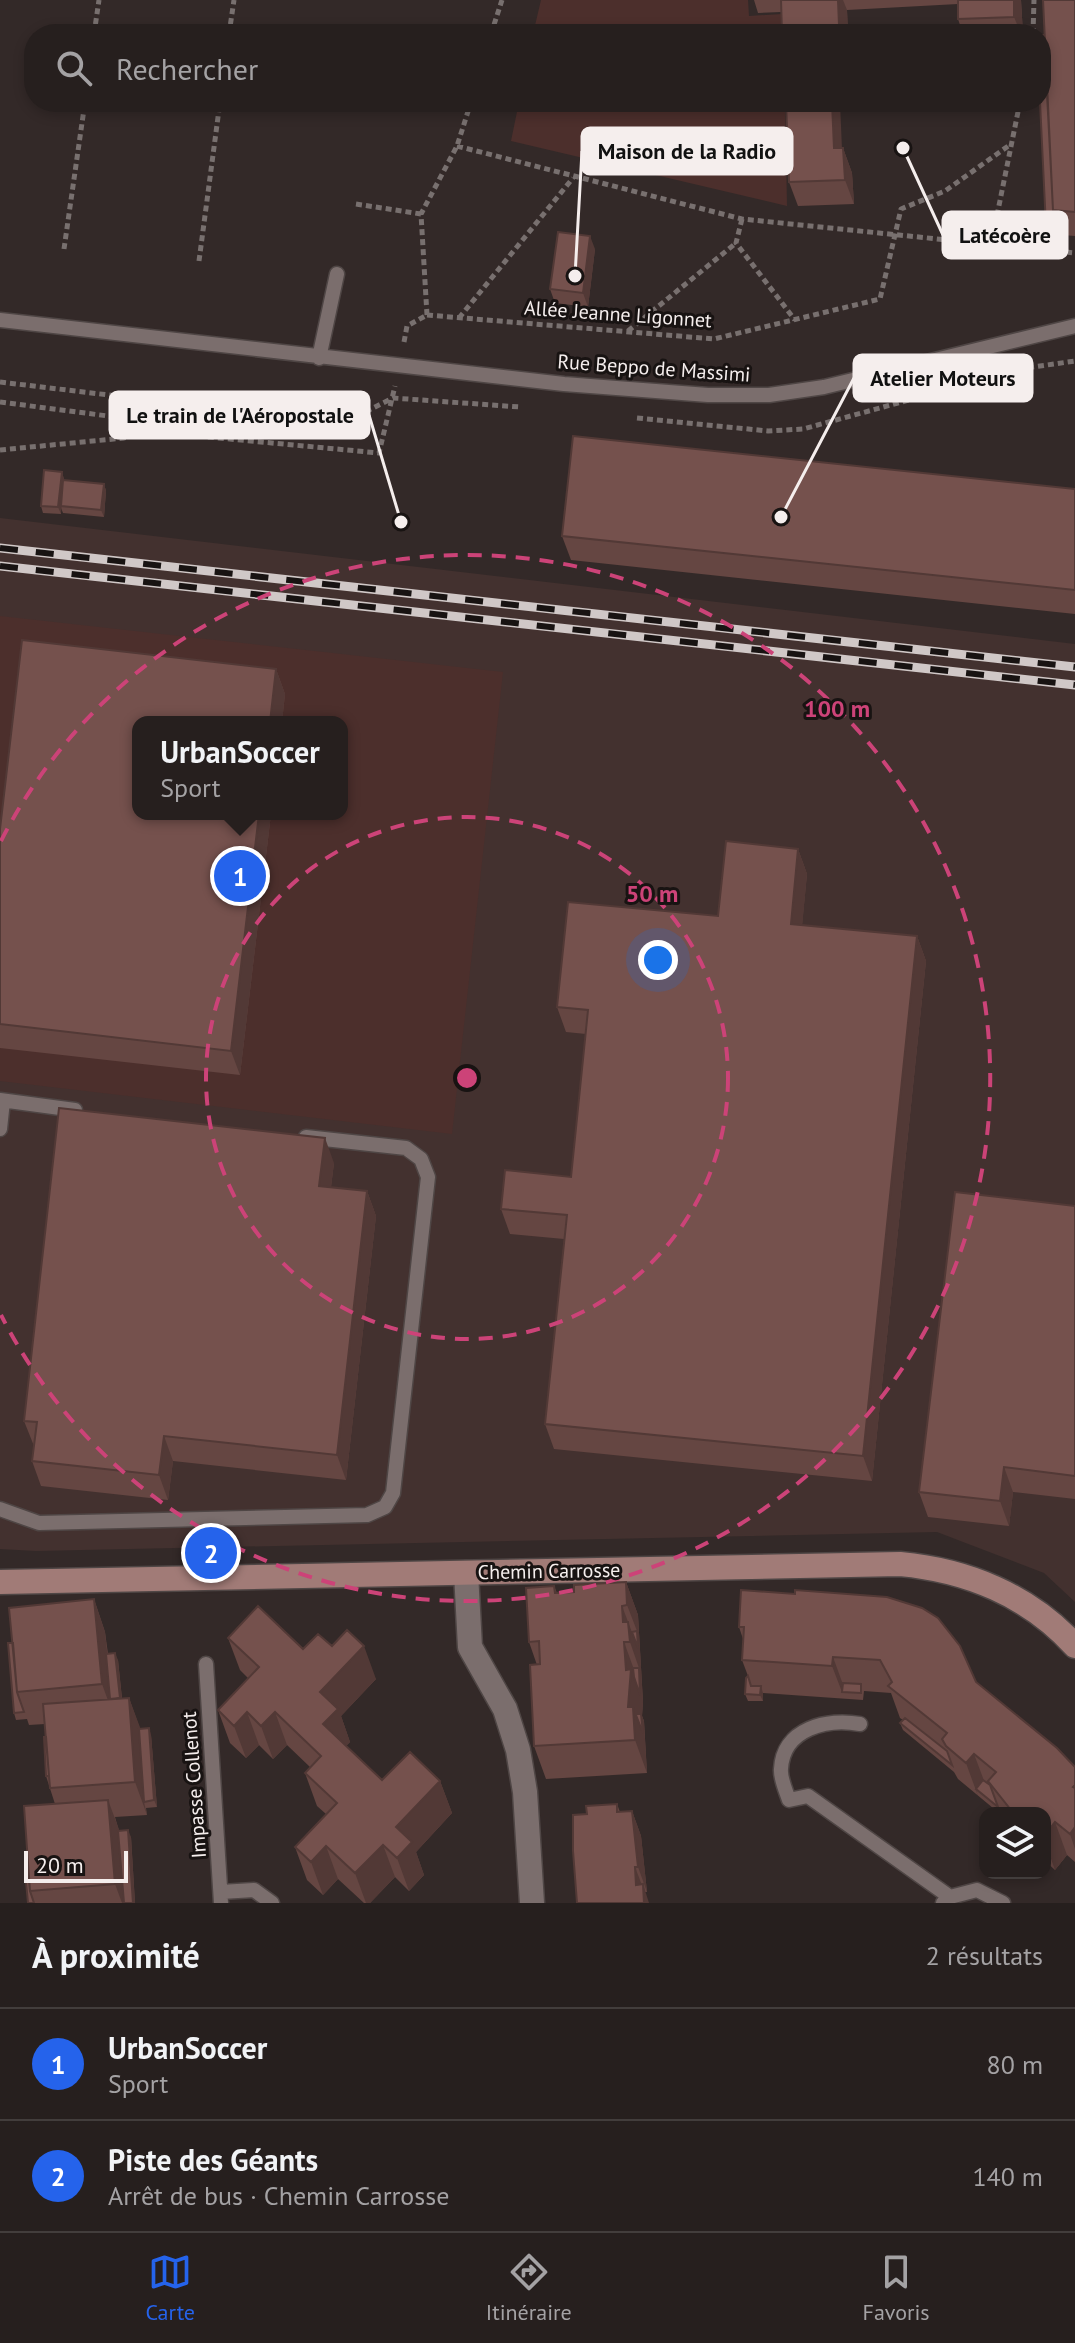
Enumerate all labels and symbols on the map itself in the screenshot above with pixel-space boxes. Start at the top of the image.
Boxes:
callout: Maison de la Radio [582,128,792,174]
text: Maison de la Radio [598,137,776,165]
callout: Latécoère [943,212,1067,258]
text: Latécoère [959,221,1051,249]
street label: Allée Jeanne Ligonnet [523,294,713,334]
street label: Rue Beppo de Massimi [557,348,751,388]
callout: Atelier Moteurs [854,355,1032,401]
text: Atelier Moteurs [870,364,1016,392]
callout: Le train de l'Aéropostale [110,392,369,438]
text: Le train de l'Aéropostale [126,401,354,429]
text: 100 m [804,693,870,724]
pin: 1 [214,846,266,906]
text: 50 m [626,878,678,909]
your location [638,940,678,980]
centre of rings [453,1064,481,1092]
pin: 2 [185,1523,237,1583]
street label: Chemin Carrosse [477,1557,621,1585]
street label: Impasse Collenot [176,1711,212,1859]
scale bar [24,1847,128,1883]

